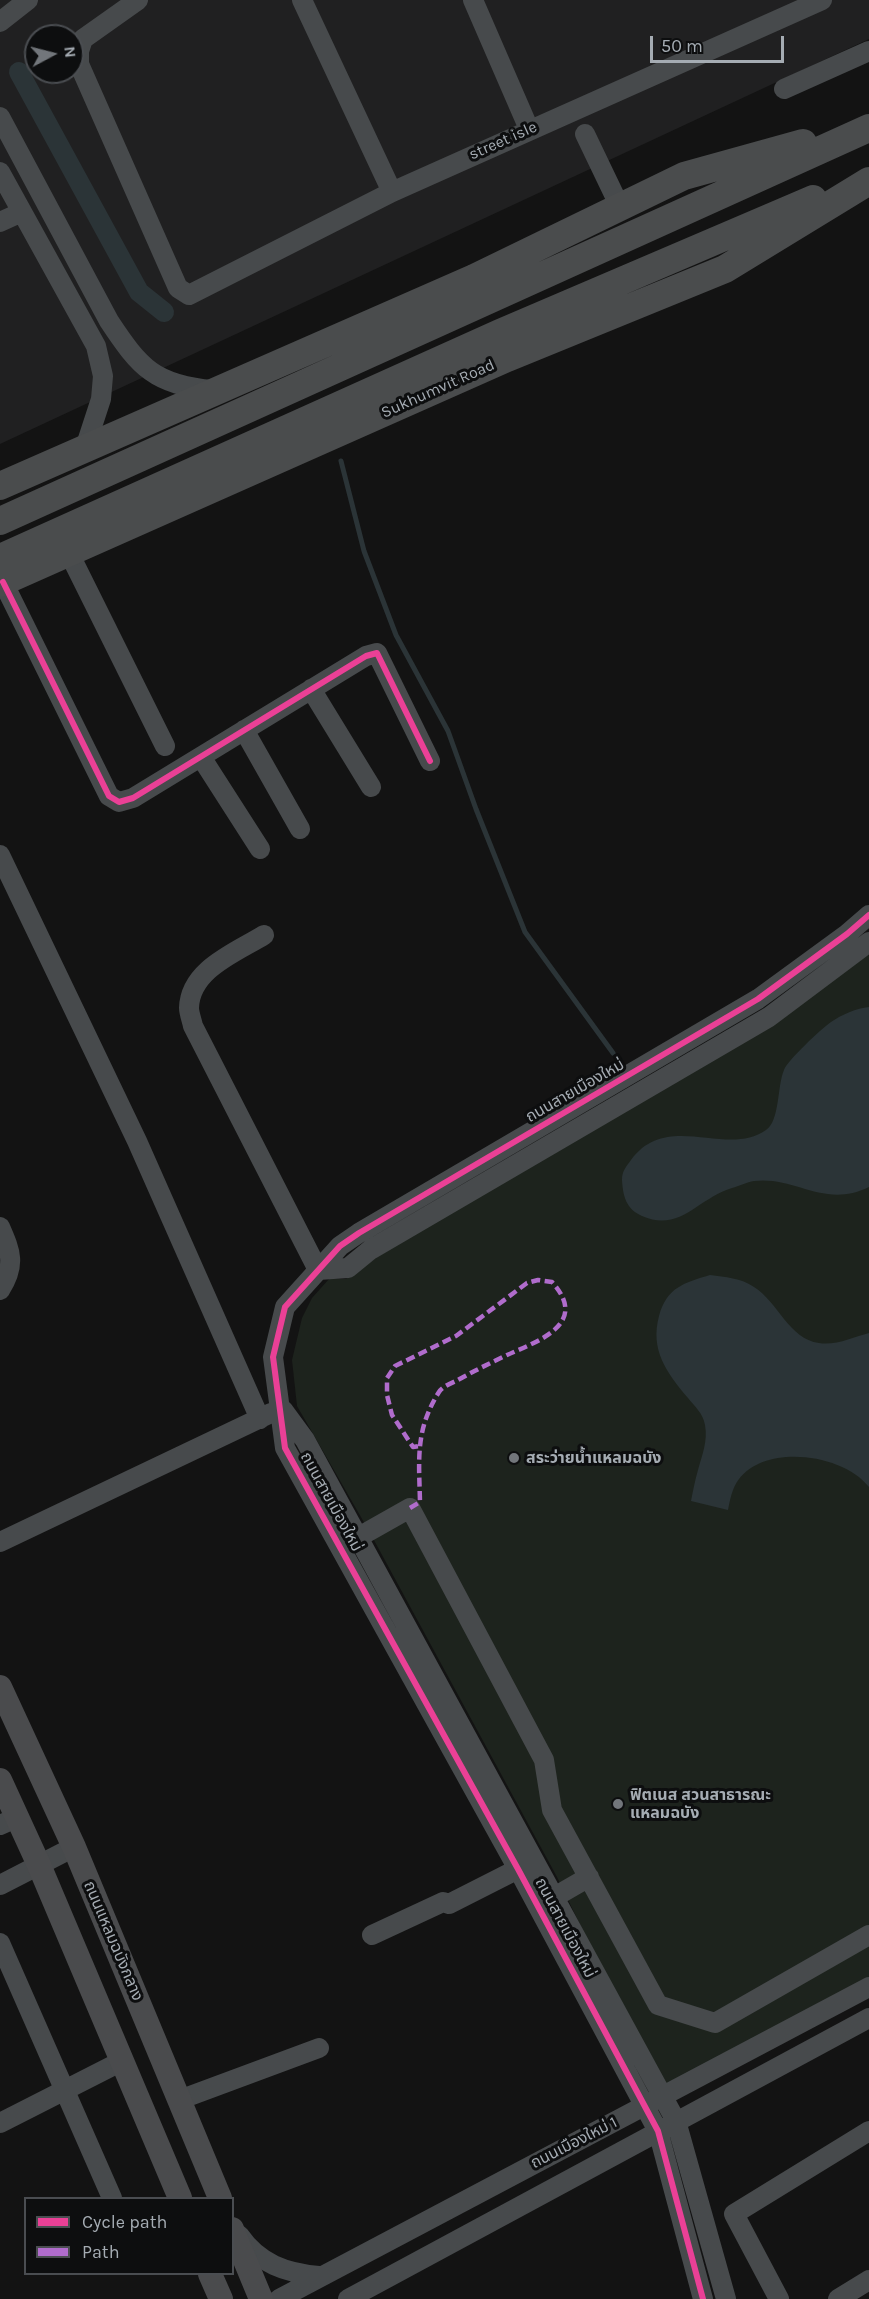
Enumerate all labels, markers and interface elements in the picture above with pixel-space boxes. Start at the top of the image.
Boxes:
north arrow [24,24,84,84]
scale bar [653,24,786,62]
text: 50 m [661,35,703,57]
text: N [60,45,81,59]
street label: street isle [466,118,540,164]
street label: Sukhumvit Road [378,355,498,423]
street label: ถนนสายเมืองใหม่ [522,1055,628,1127]
place label: สระว่ายน้ำแหลมฉบัง [526,1448,661,1468]
street label: ถนนสายเมืองใหม่ [296,1449,366,1555]
marker: สระว่ายน้ำแหลมฉบัง [507,1451,521,1465]
place label: ฟิตเนส สวนสาธารณะ แหลมฉบัง [630,1785,771,1823]
marker: ฟิตเนส สวนสาธารณะ แหลมฉบัง [611,1797,625,1811]
street label: ถนนสายเมืองใหม่ [531,1875,599,1981]
street label: ถนนแหลมฉบังกลาง [79,1878,147,2004]
street label: ถนนเมืองใหม่ 1 [528,2113,620,2173]
legend [24,2197,234,2275]
text: Cycle path [82,2211,167,2233]
text: Path [82,2241,120,2263]

